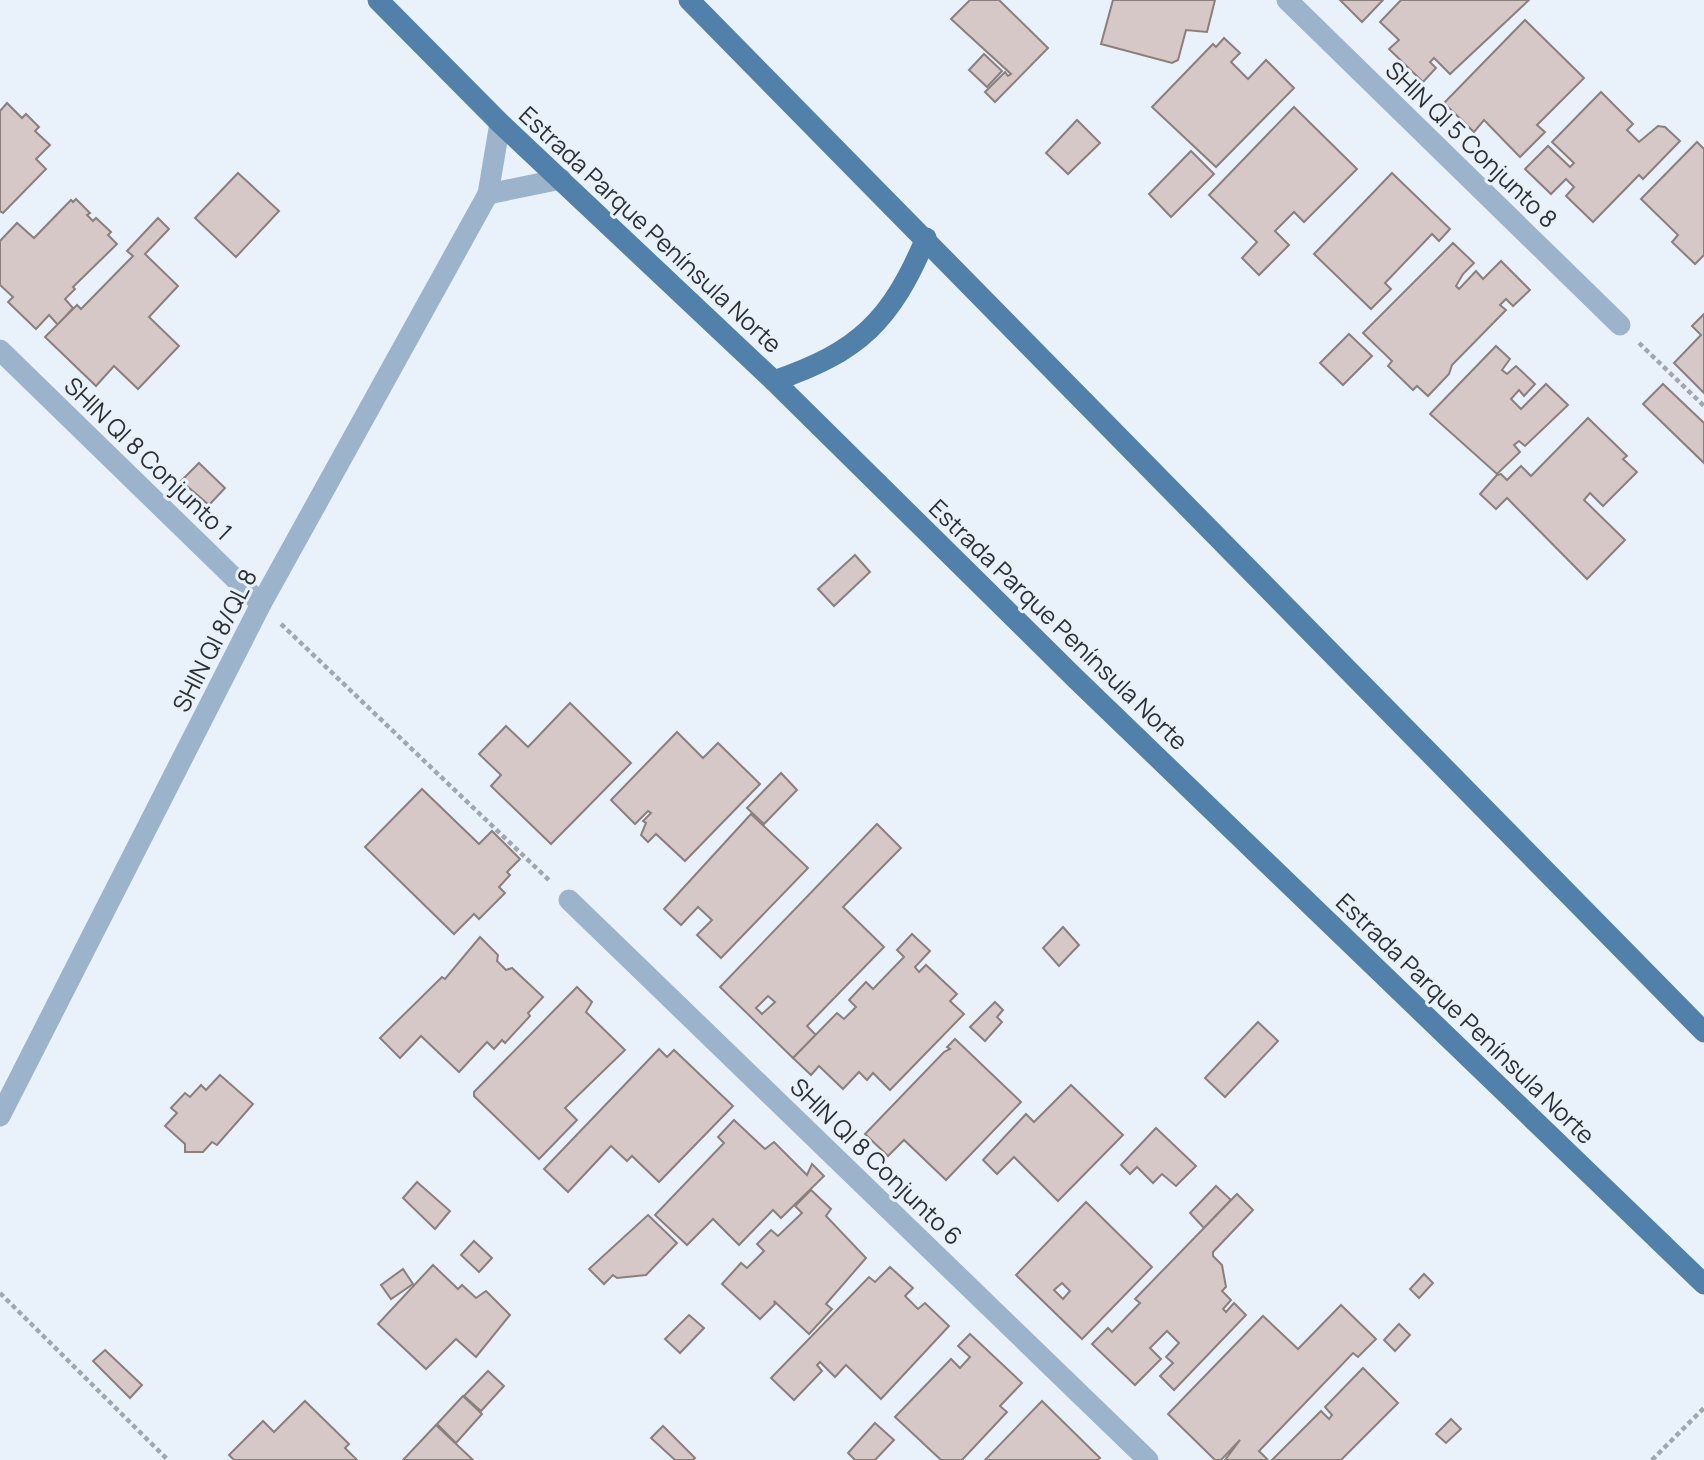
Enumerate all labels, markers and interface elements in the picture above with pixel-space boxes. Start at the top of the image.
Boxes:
street label: SHIN QI 5 Conjunto 8 [1379,53,1565,235]
street label: Estrada Parque Península Norte [512,98,790,360]
street label: SHIN QI 8 Conjunto 1 [58,369,240,547]
street label: Estrada Parque Península Norte [922,491,1196,757]
street label: SHIN QI 8/QL 8 [164,563,264,717]
street label: Estrada Parque Península Norte [1329,885,1603,1151]
street label: SHIN QI 8 Conjunto 6 [784,1070,970,1252]

